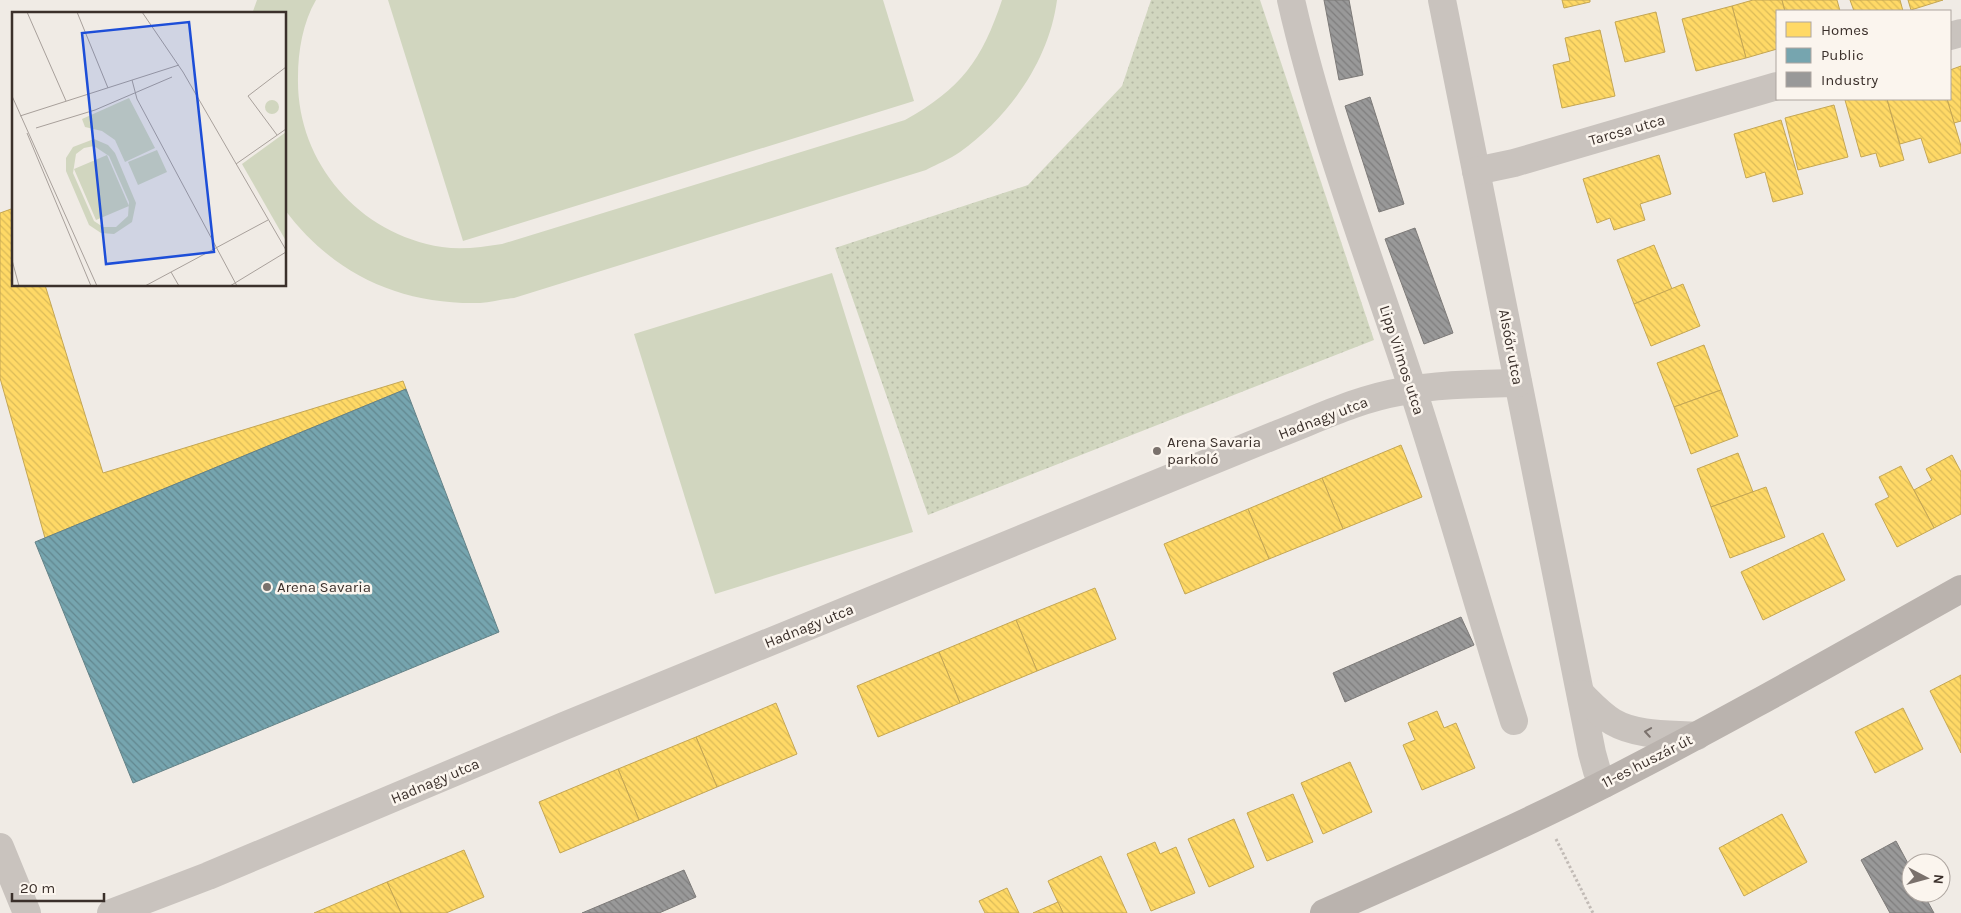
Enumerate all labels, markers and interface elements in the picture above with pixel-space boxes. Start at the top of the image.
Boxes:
legend [1776,10,1951,100]
inset map [12,12,286,286]
text: Homes [1821,21,1869,39]
text: Public [1821,46,1864,64]
text: Industry [1821,71,1878,89]
street label: Tarcsa utca [1587,111,1667,149]
street label: Lipp Vilmos utca [1376,303,1428,417]
street label: Alsóőr utca [1495,308,1527,386]
street label: Hadnagy utca [1276,393,1370,443]
place label: Arena Savaria parkoló [1167,433,1261,468]
marker: Arena Savaria parkoló [1151,445,1163,457]
place label: Arena Savaria [277,578,371,596]
marker: Arena Savaria [261,581,273,593]
street label: Hadnagy utca [762,600,856,652]
one-way arrow [1644,727,1652,738]
street label: 11-es huszár út [1599,730,1696,792]
street label: Hadnagy utca [388,754,482,808]
north arrow [1901,853,1951,903]
scale bar [12,870,105,902]
text: N [1929,873,1947,885]
text: 20 m [20,879,55,897]

